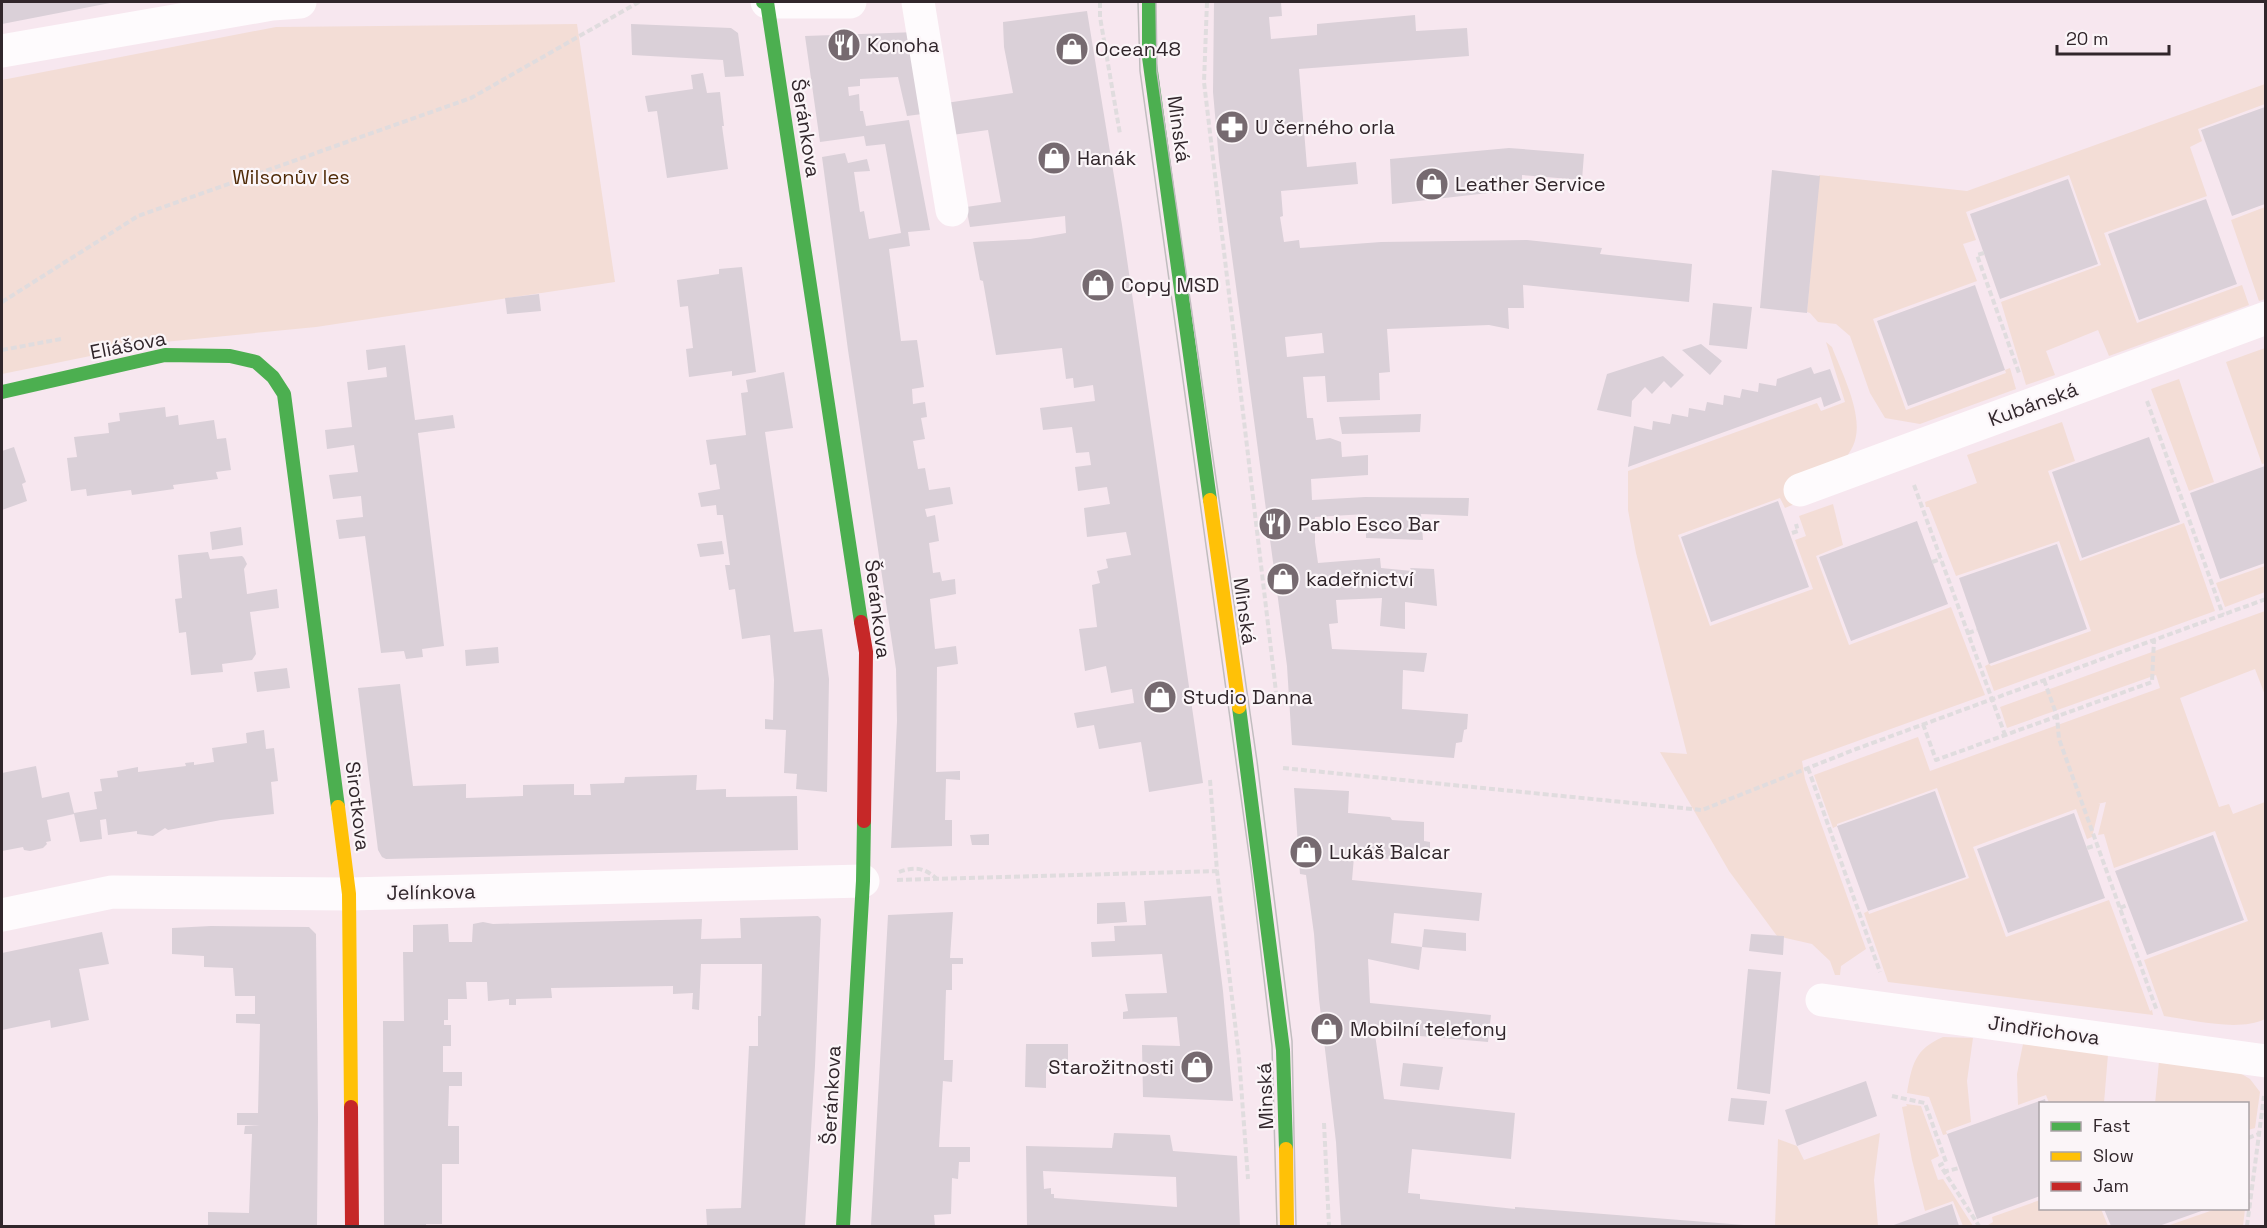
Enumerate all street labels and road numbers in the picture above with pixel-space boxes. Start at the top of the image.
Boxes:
street label: Šeránkova [785,77,827,179]
street label: Minská [1161,94,1197,164]
street label: Eliášova [88,325,168,365]
street label: Kubánská [1985,376,2081,432]
street label: Šeránkova [859,558,897,660]
street label: Minská [1227,576,1263,646]
street label: Sirotkova [340,760,376,852]
street label: Jelínkova [386,878,476,906]
street label: Jindřichova [1986,1009,2102,1051]
street label: Šeránkova [815,1045,847,1145]
street label: Minská [1251,1062,1279,1130]

